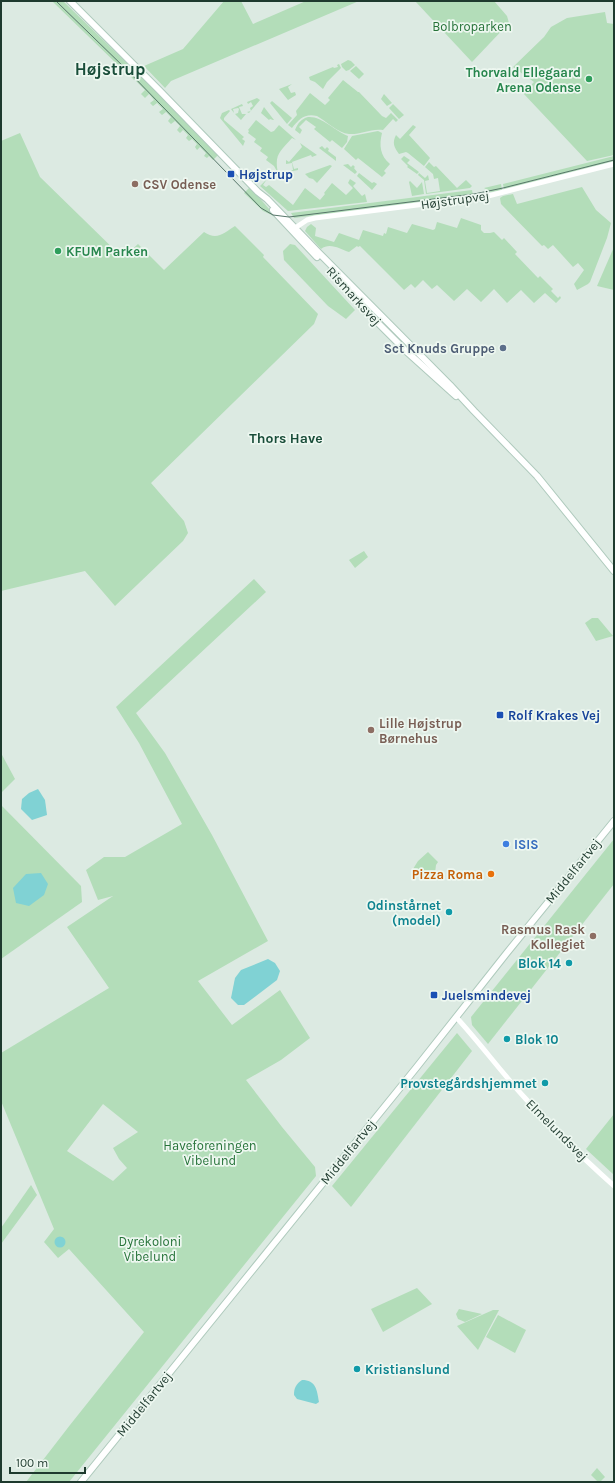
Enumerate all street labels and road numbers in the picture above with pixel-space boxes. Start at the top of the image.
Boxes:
street label: Højstrupvej [420,188,490,212]
street label: Rismarksvej [324,263,384,329]
street label: Middelfartvej [542,836,604,906]
street label: Elmelundsvej [523,1096,591,1164]
street label: Middelfartvej [317,1117,379,1187]
street label: Middelfartvej [113,1369,175,1439]

